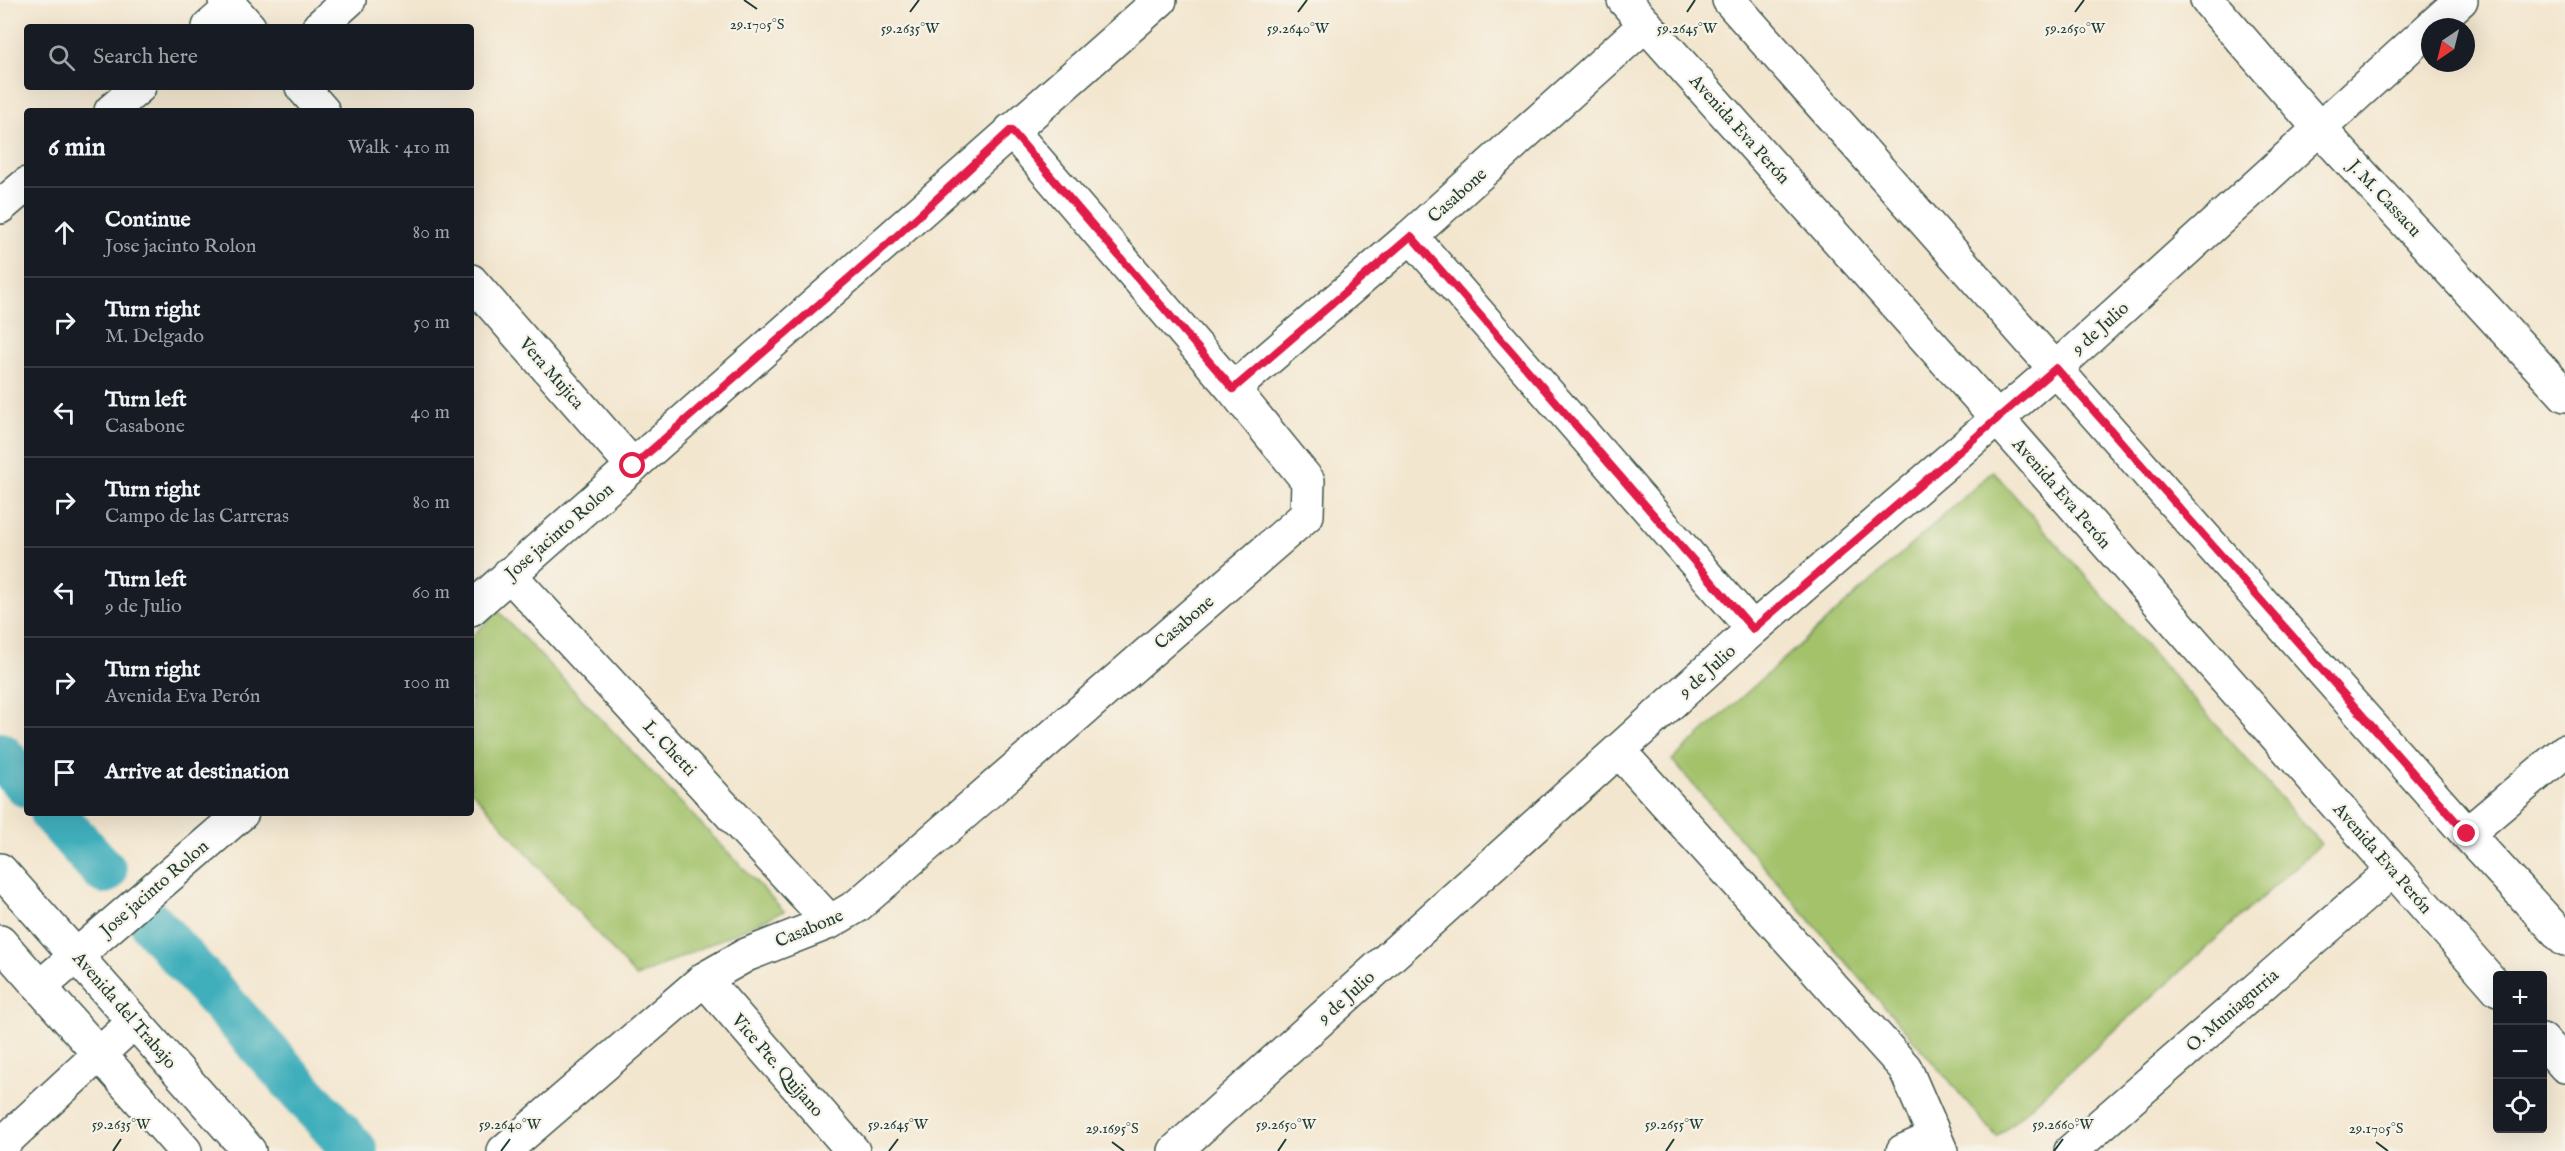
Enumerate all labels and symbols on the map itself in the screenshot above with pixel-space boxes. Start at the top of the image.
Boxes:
text: 29.1705°S [730,15,784,34]
north arrow [2421,18,2475,72]
text: 59.2635°W [881,19,940,38]
text: 59.2640°W [1267,19,1330,38]
text: 59.2645°W [1657,19,1718,38]
text: 59.2650°W [2045,19,2106,38]
street label: Avenida Eva Perón [1683,70,1794,190]
street label: J. M. Cassacu [2341,154,2426,242]
street label: Casabone [1424,164,1492,229]
street label: 9 de Julio [2067,297,2135,361]
street label: Vera Mujica [513,332,589,415]
street label: Avenida Eva Perón [2006,433,2116,555]
route start [619,452,645,478]
street label: Jose jacinto Rolon [500,478,619,587]
street label: Casabone [1150,591,1220,655]
street label: 9 de Julio [1674,640,1742,704]
street label: L. Chetti [637,716,701,782]
street label: Avenida Eva Perón [2327,798,2437,920]
route end [2453,820,2479,846]
street label: Jose jacinto Rolon [95,835,214,944]
street label: Casabone [772,905,847,954]
street label: Avenida del Trabajo [66,947,181,1075]
street label: O. Muniagurria [2182,964,2284,1058]
street label: 9 de Julio [1313,966,1381,1030]
street label: Vice Pte. Quijano [725,1009,828,1123]
text: 59.2635°W [92,1115,151,1134]
text: 59.2640°W [479,1115,542,1134]
text: 59.2645°W [868,1115,929,1134]
text: 59.2650°W [1256,1115,1317,1134]
text: 59.2655°W [1645,1115,1704,1134]
text: 59.2660°W [2032,1115,2094,1134]
text: 29.1695°S [1085,1119,1139,1138]
text: 29.1705°S [2349,1119,2403,1138]

